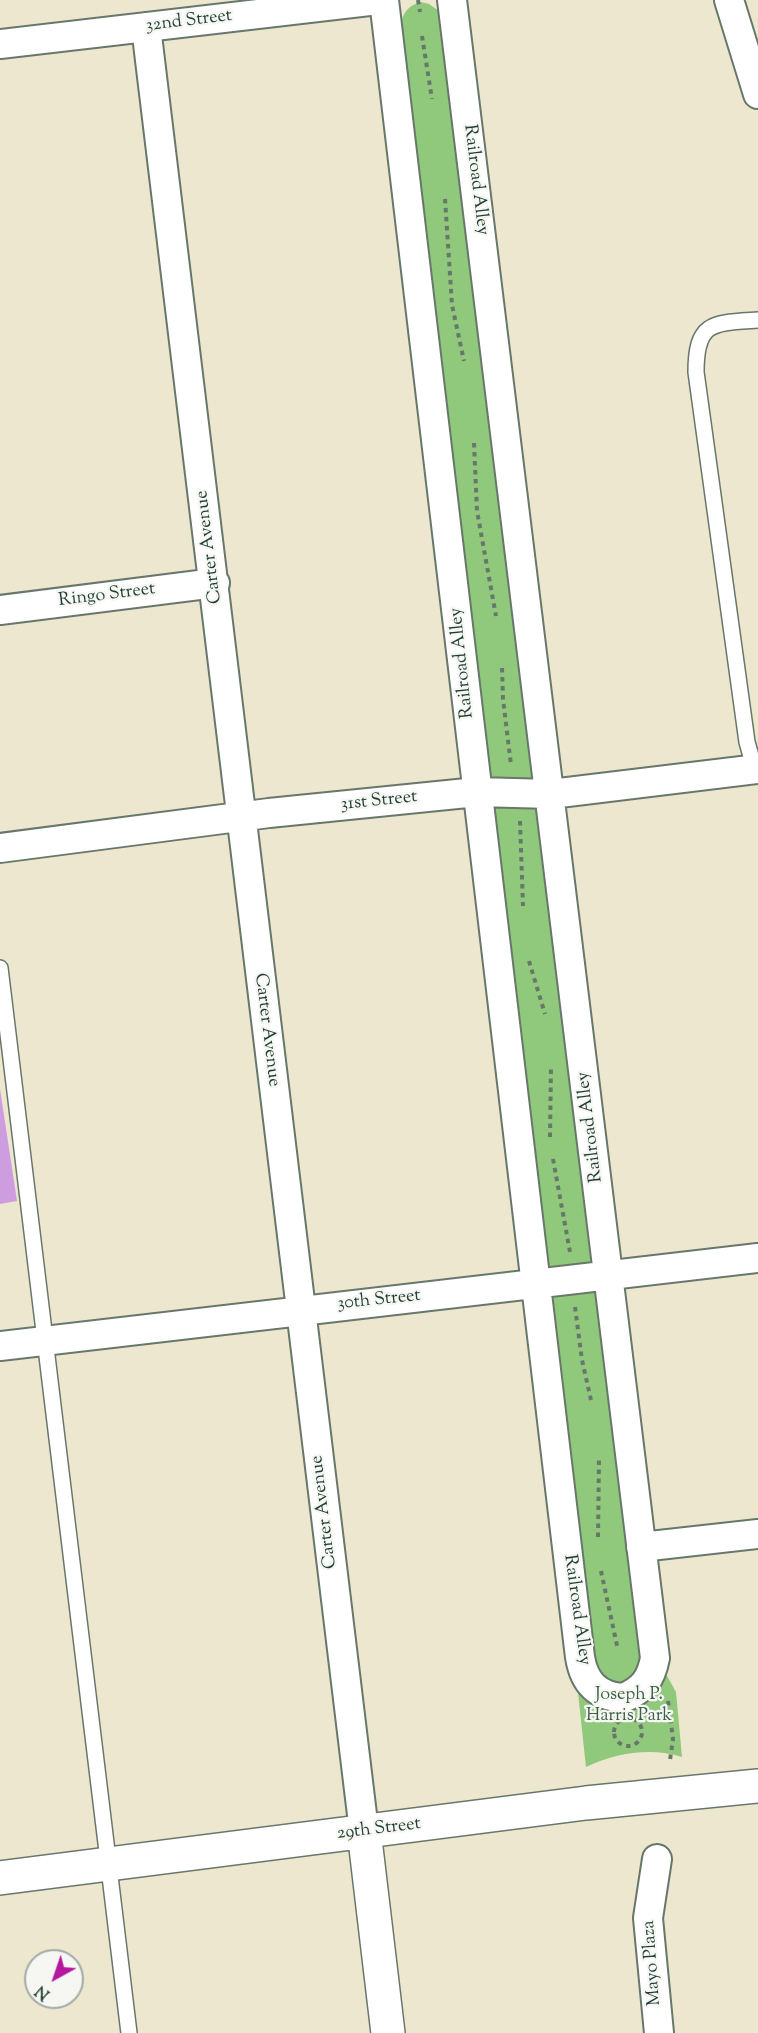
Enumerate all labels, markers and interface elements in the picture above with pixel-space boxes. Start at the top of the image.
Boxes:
street label: 32nd Street [145,6,233,38]
street label: Railroad Alley [457,123,493,237]
street label: Carter Avenue [192,489,228,605]
street label: Ringo Street [57,579,157,613]
street label: Railroad Alley [446,606,480,720]
street label: 31st Street [340,787,418,817]
street label: Carter Avenue [248,972,284,1088]
street label: Railroad Alley [573,1070,609,1184]
street label: 30th Street [336,1286,422,1316]
street label: Carter Avenue [307,1454,343,1570]
street label: Railroad Alley [558,1553,594,1667]
park label: Joseph P. Harris Park [586,1685,672,1728]
street label: 29th Street [336,1814,422,1846]
street label: Mayo Plaza [639,1920,667,2006]
north arrow [24,1949,84,2009]
text: N [31,1979,56,2005]

